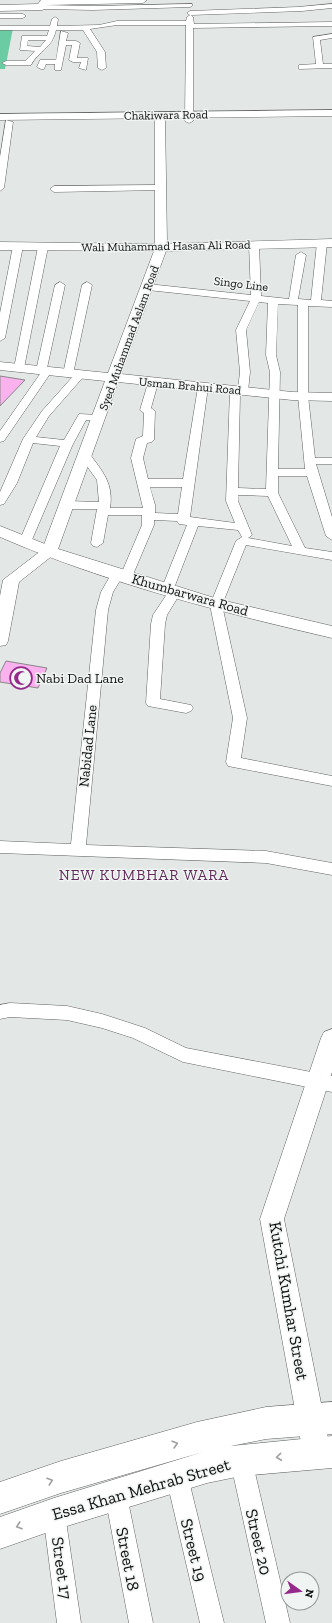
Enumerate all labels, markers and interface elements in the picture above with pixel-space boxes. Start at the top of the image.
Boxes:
street label: Chakiwara Road [124,107,209,123]
street label: Wali Muhammad Hasan Ali Road [81,238,251,254]
street label: Syed Muhammad Aslam Road [96,263,162,412]
street label: Singo Line [213,274,269,294]
street label: Usman Brahui Road [138,375,242,397]
street label: Khumbarwara Road [130,570,250,620]
mosque icon: Nabi Dad Lane [8,665,34,691]
place label: Nabi Dad Lane [36,670,124,687]
street label: Nabidad Lane [75,704,101,788]
district label: NEW KUMBHAR WARA [59,866,229,884]
street label: Kutchi Kumhar Street [265,1220,313,1383]
one-way arrow [171,1440,178,1449]
one-way arrow [276,1452,282,1461]
street label: Essa Khan Mehrab Street [50,1454,233,1524]
one-way arrow [46,1477,53,1486]
street label: Street 20 [242,1507,276,1577]
street label: Street 19 [177,1516,211,1584]
one-way arrow [16,1521,23,1530]
street label: Street 18 [112,1526,144,1592]
street label: Street 17 [48,1535,76,1601]
north arrow [280,1571,320,1611]
text: N [302,1588,317,1600]

